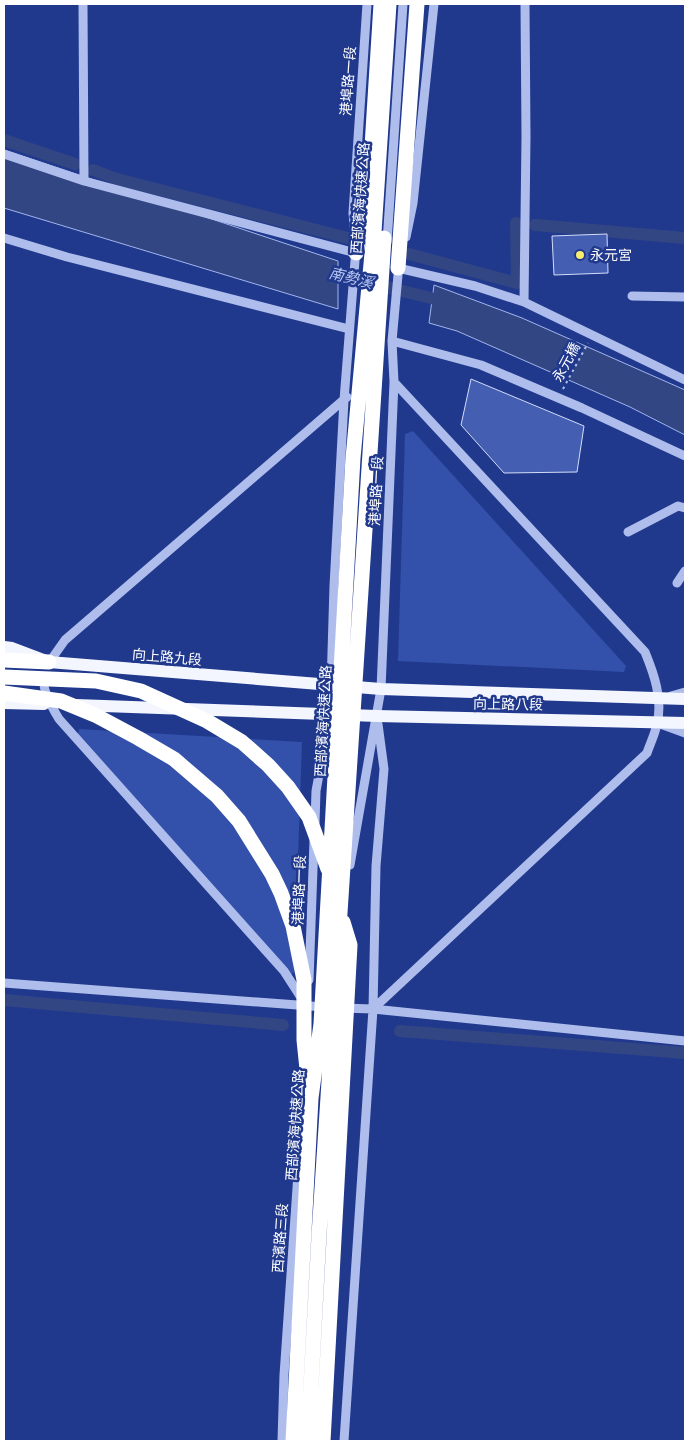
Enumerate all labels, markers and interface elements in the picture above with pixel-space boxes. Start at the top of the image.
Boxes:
street label: 港埠路一段 [338,46,358,116]
street label: 西部濱海快速公路 [348,142,372,254]
place label: 永元宮 [590,247,632,263]
marker: 永元宮 [574,249,586,261]
water label: 南勢溪 [327,264,377,293]
street label: 永元橋 [549,340,583,384]
street label: 港埠路一段 [366,456,386,526]
street label: 向上路九段 [131,646,203,668]
street label: 西部濱海快速公路 [312,665,334,777]
street label: 向上路八段 [473,695,543,713]
street label: 港埠路一段 [290,855,308,925]
street label: 西部濱海快速公路 [283,1069,307,1181]
street label: 西濱路三段 [270,1203,290,1273]

